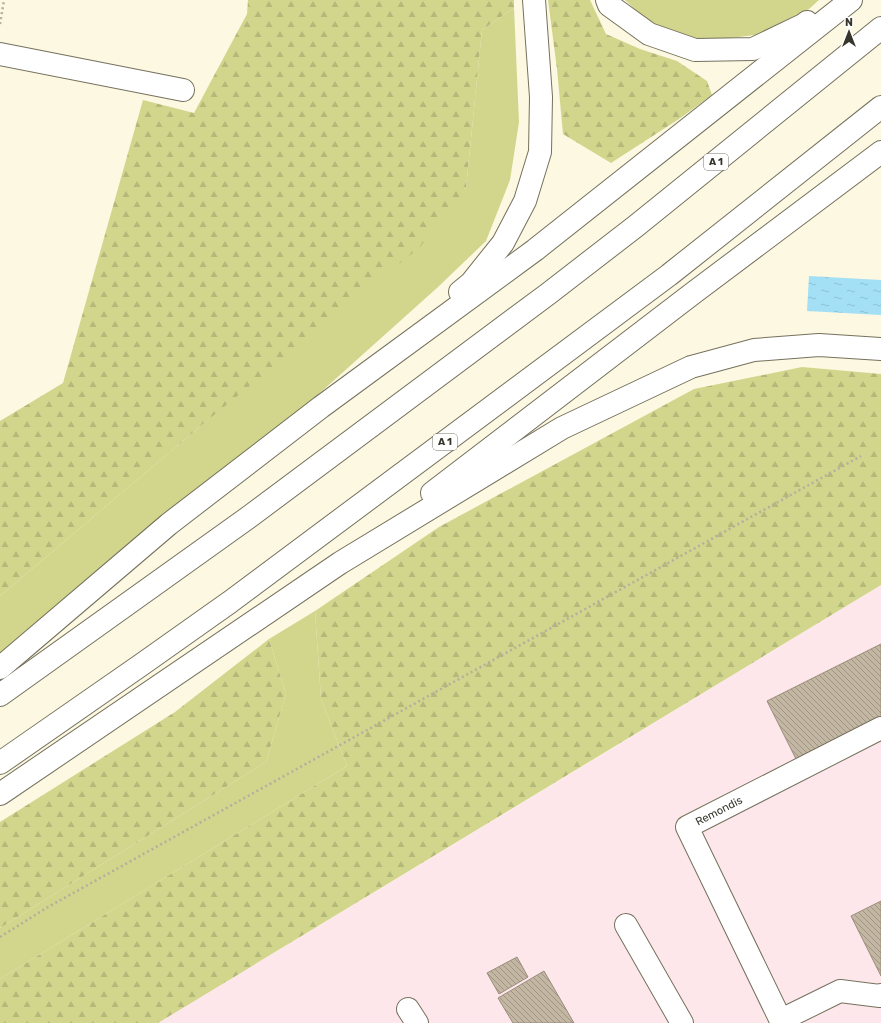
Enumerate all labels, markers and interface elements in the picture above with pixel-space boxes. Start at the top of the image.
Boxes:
north arrow [829,12,869,52]
text: N [845,16,853,29]
road number: A 1 [704,154,728,170]
road number: A 1 [433,434,457,450]
street label: Remondis [693,793,745,828]

